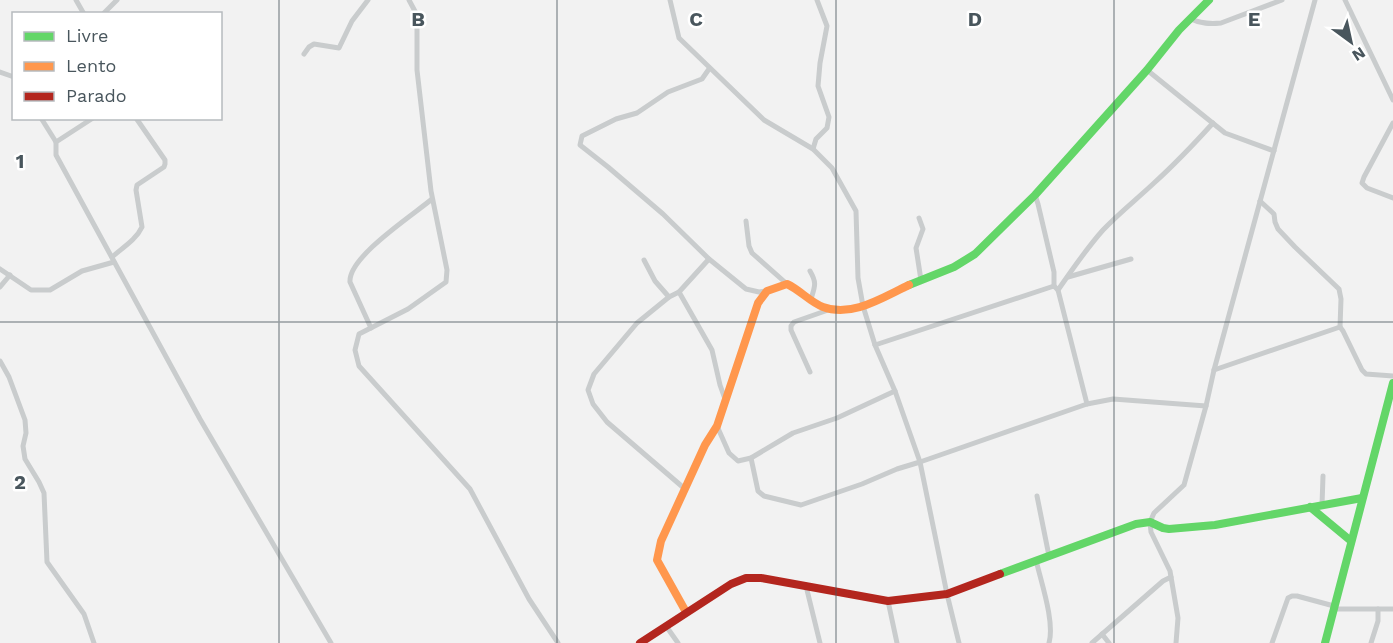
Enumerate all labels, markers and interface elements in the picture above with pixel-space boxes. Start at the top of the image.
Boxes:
text: B [411,7,425,31]
text: C [689,7,703,31]
text: D [968,7,982,31]
text: E [1248,7,1260,31]
legend [12,12,222,120]
north arrow [1321,12,1381,72]
text: Livre [66,25,108,46]
text: N [1349,43,1369,65]
text: Lento [66,55,116,76]
text: Parado [66,85,127,106]
text: 1 [16,149,24,173]
text: 2 [14,470,26,494]

